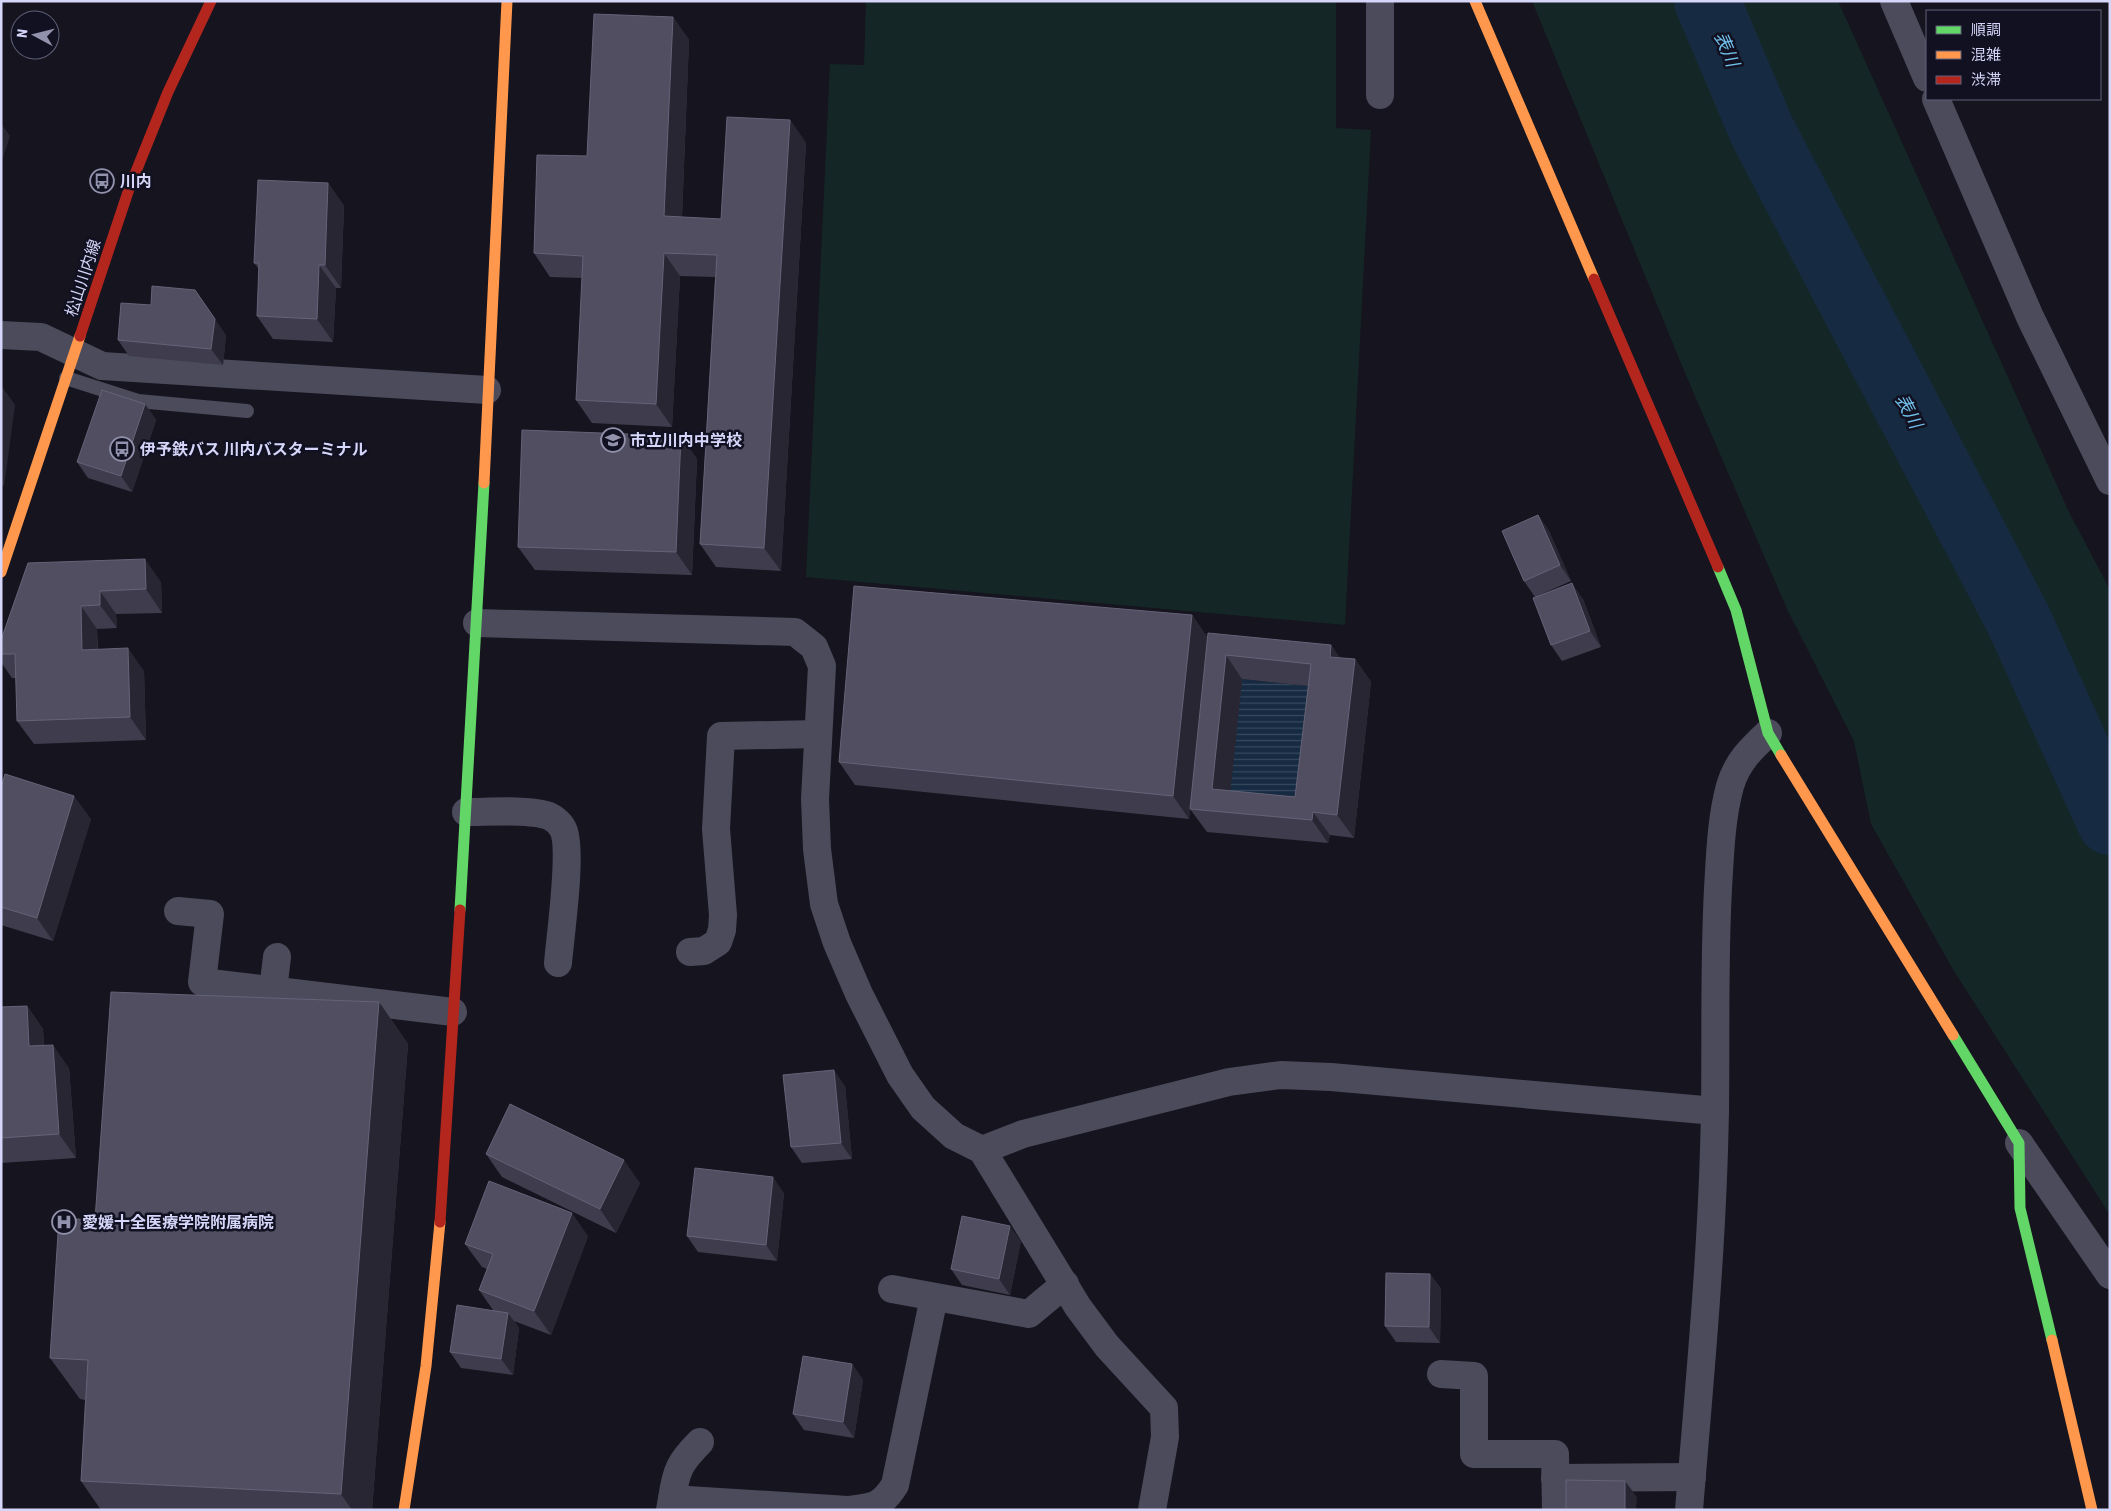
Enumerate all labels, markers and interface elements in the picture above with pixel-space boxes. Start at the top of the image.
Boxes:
north arrow [10,10,60,60]
legend [1926,10,2101,100]
text: 順調 [1971,21,2001,39]
text: N [14,28,31,39]
water label: 表川 [1710,28,1744,72]
text: 混雑 [1971,46,2001,64]
text: 渋滞 [1971,71,2001,89]
bus stop icon: 川内 [89,168,115,194]
place label: 川内 [120,172,152,191]
street label: 松山川内線 [62,237,104,319]
water label: 表川 [1891,390,1928,434]
school or university icon: 市立川内中学校 [600,427,626,453]
place label: 市立川内中学校 [630,431,742,450]
bus stop icon: 伊予鉄バス 川内バスターミナル [109,436,135,462]
place label: 伊予鉄バス 川内バスターミナル [139,440,368,459]
hospital icon: 愛媛十全医療学院附属病院 [51,1209,77,1235]
place label: 愛媛十全医療学院附属病院 [82,1213,274,1232]

